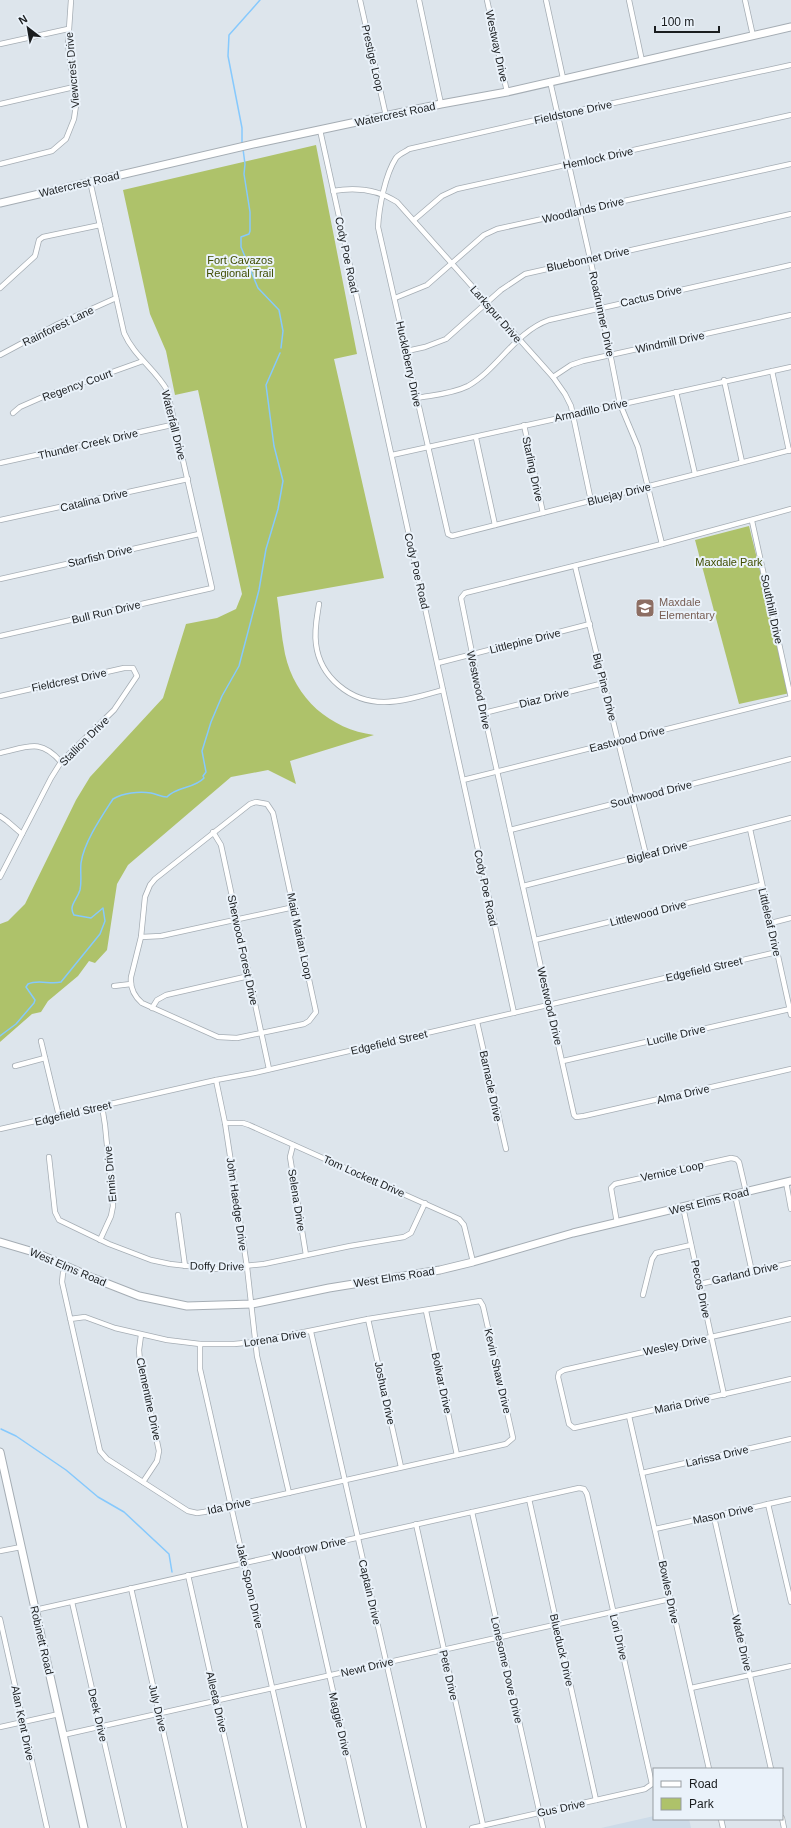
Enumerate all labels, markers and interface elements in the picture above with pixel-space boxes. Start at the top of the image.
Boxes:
north arrow [8,8,48,48]
scale bar [655,8,719,34]
street label: Westway Drive [484,9,510,83]
text: N [16,12,29,27]
text: 100 m [661,15,694,29]
street label: Prestige Loop [360,24,386,92]
street label: Viewcrest Drive [63,32,81,108]
street label: Fieldstone Drive [533,98,613,126]
street label: Watercrest Road [354,100,436,128]
street label: Hemlock Drive [562,145,634,171]
street label: Watercrest Road [38,169,120,199]
street label: Woodlands Drive [541,195,625,225]
street label: Cody Poe Road [333,216,361,294]
street label: Bluebonnet Drive [545,244,631,274]
park label: Fort Cavazos Regional Trail [206,254,274,279]
street label: Roadrunner Drive [587,270,617,358]
street label: Larkspur Drive [468,283,524,345]
street label: Cactus Drive [619,283,683,309]
street label: Rainforest Lane [20,304,96,348]
street label: Huckleberry Drive [394,320,424,408]
street label: Windmill Drive [634,329,706,355]
street label: Regency Court [40,367,114,403]
street label: Waterfall Drive [160,389,188,461]
street label: Armadillo Drive [553,396,629,424]
street label: Thunder Creek Drive [37,427,139,461]
street label: Starling Drive [520,435,546,503]
street label: Bluejay Drive [586,480,652,508]
street label: Catalina Drive [59,486,129,514]
street label: Cody Poe Road [402,532,432,610]
street label: Starfish Drive [66,543,134,569]
park label: Maxdale Park [695,556,763,568]
street label: Southhill Drive [759,573,785,645]
place label: Maxdale Elementary [659,596,715,621]
school or university icon: Maxdale Elementary [634,597,656,619]
street label: Bull Run Drive [70,598,142,626]
street label: Littlepine Drive [488,626,562,656]
street label: Westwood Drive [465,650,493,730]
street label: Big Pine Drive [591,652,619,722]
street label: Fieldcrest Drive [30,666,108,694]
street label: Diaz Drive [518,686,570,710]
street label: Stallion Drive [57,714,111,768]
street label: Eastwood Drive [588,724,666,754]
street label: Southwood Drive [609,778,693,810]
street label: Bigleaf Drive [625,839,689,865]
street label: Cody Poe Road [472,849,500,927]
street label: Littleleaf Drive [756,887,784,957]
street label: Maid Marian Loop [285,892,315,980]
street label: Sherwood Forest Drive [225,894,261,1006]
street label: Littlewood Drive [609,898,687,928]
street label: Edgefield Street [665,954,743,984]
street label: Westwood Drive [535,966,565,1046]
street label: Lucille Drive [645,1022,707,1048]
street label: Edgefield Street [350,1027,428,1057]
street label: Barnacle Drive [478,1049,504,1123]
street label: Alma Drive [655,1082,711,1106]
street label: Edgefield Street [34,1098,112,1128]
street label: Ennis Drive [102,1145,118,1203]
street label: Tom Lockett Drive [321,1153,407,1199]
street label: John Haedge Drive [225,1157,249,1251]
street label: Vernice Loop [639,1158,705,1184]
street label: Selena Drive [286,1168,308,1232]
street label: West Elms Road [668,1185,750,1217]
street label: West Elms Road [28,1246,108,1288]
street label: Pecos Drive [689,1259,713,1319]
street label: Doffy Drive [190,1260,244,1272]
street label: Garland Drive [711,1260,779,1286]
street label: West Elms Road [353,1265,435,1289]
street label: Lorena Drive [243,1327,307,1349]
street label: Kevin Shaw Drive [482,1327,514,1415]
street label: Wesley Drive [642,1332,708,1358]
street label: Bolivar Drive [430,1351,454,1415]
street label: Clementine Drive [134,1356,164,1442]
street label: Joshua Drive [372,1360,398,1426]
street label: Maria Drive [653,1392,711,1416]
street label: Larissa Drive [684,1443,750,1469]
street label: Ida Drive [206,1496,252,1516]
street label: Mason Drive [692,1502,754,1526]
street label: Woodrow Drive [271,1534,347,1562]
street label: Jake Spoon Drive [234,1542,266,1630]
street label: Captain Drive [357,1558,383,1626]
street label: Bowles Drive [656,1559,682,1625]
street label: Robinett Road [28,1604,56,1676]
street label: Blueduck Drive [548,1613,576,1687]
street label: Lori Drive [608,1613,630,1661]
street label: Wade Drive [730,1614,754,1672]
street label: Lonesome Dove Drive [489,1616,525,1724]
street label: Pete Drive [437,1649,461,1701]
street label: Newt Drive [339,1655,395,1679]
street label: Alleeta Drive [204,1670,230,1734]
street label: July Drive [147,1683,169,1733]
street label: Alan Kent Drive [9,1684,37,1762]
street label: Deek Drive [86,1687,110,1743]
street label: Maggie Drive [327,1691,353,1757]
legend [653,1768,783,1820]
text: Road [689,1777,718,1791]
street label: Gus Drive [536,1797,586,1819]
text: Park [689,1797,715,1811]

